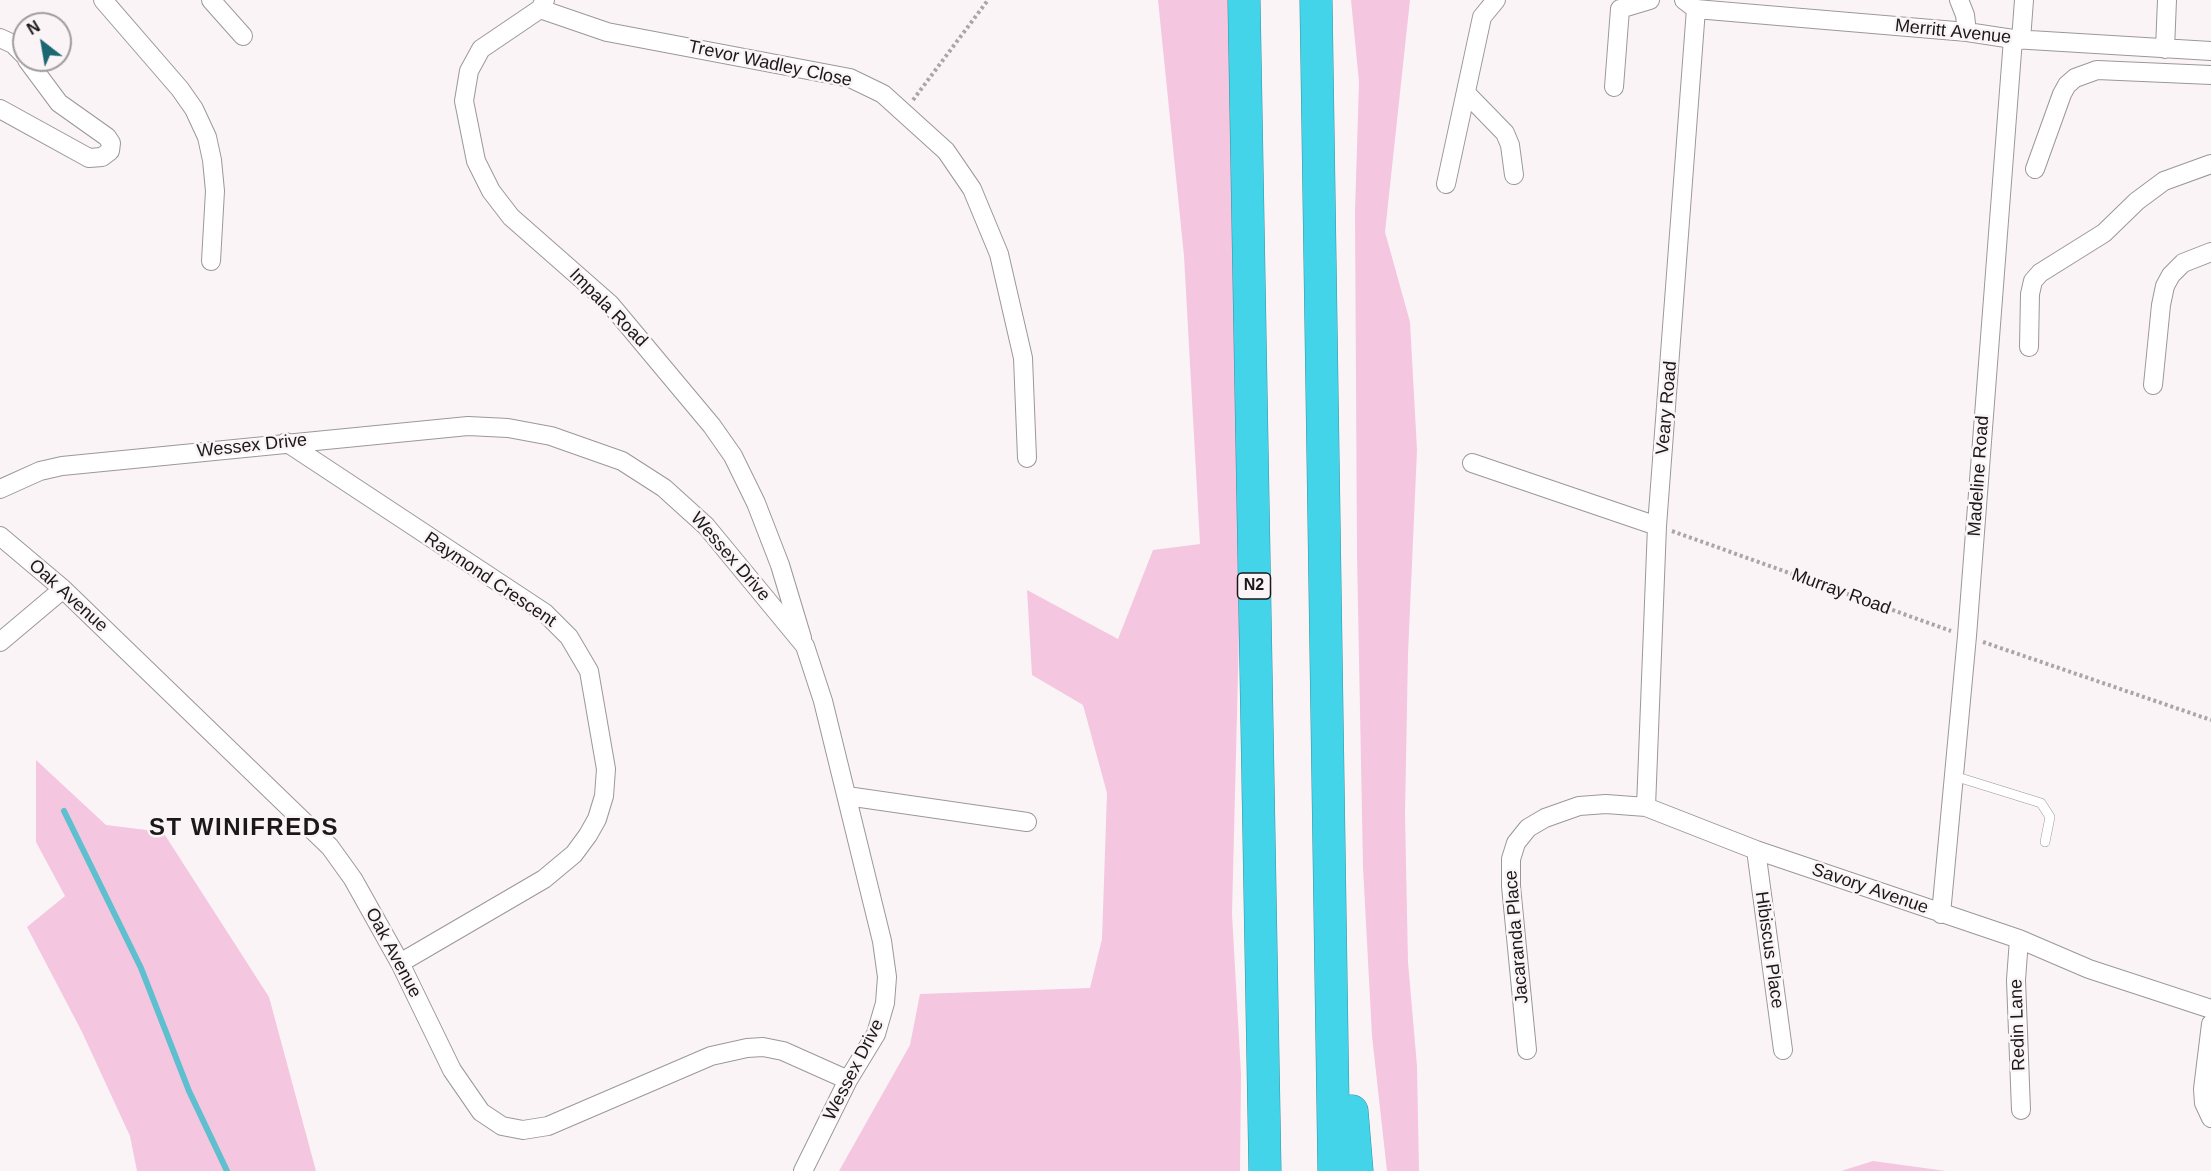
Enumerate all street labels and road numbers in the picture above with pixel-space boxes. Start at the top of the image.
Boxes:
street label: Merritt Avenue [1894,15,2012,49]
street label: Trevor Wadley Close [686,36,854,92]
street label: Impala Road [564,264,652,352]
street label: Veary Road [1652,360,1682,456]
street label: Madeline Road [1964,415,1994,537]
street label: Wessex Drive [196,429,308,463]
street label: Wessex Drive [686,508,774,606]
street label: Raymond Crescent [420,528,560,632]
street label: Oak Avenue [24,555,112,637]
street label: Murray Road [1788,564,1894,620]
road number: N2 [1238,573,1270,599]
street label: Savory Avenue [1809,859,1931,919]
street label: Jacaranda Place [1500,869,1534,1005]
street label: Hibiscus Place [1750,890,1788,1010]
street label: Oak Avenue [360,904,426,1002]
street label: Redin Lane [2006,979,2030,1071]
street label: Wessex Drive [819,1016,889,1124]

